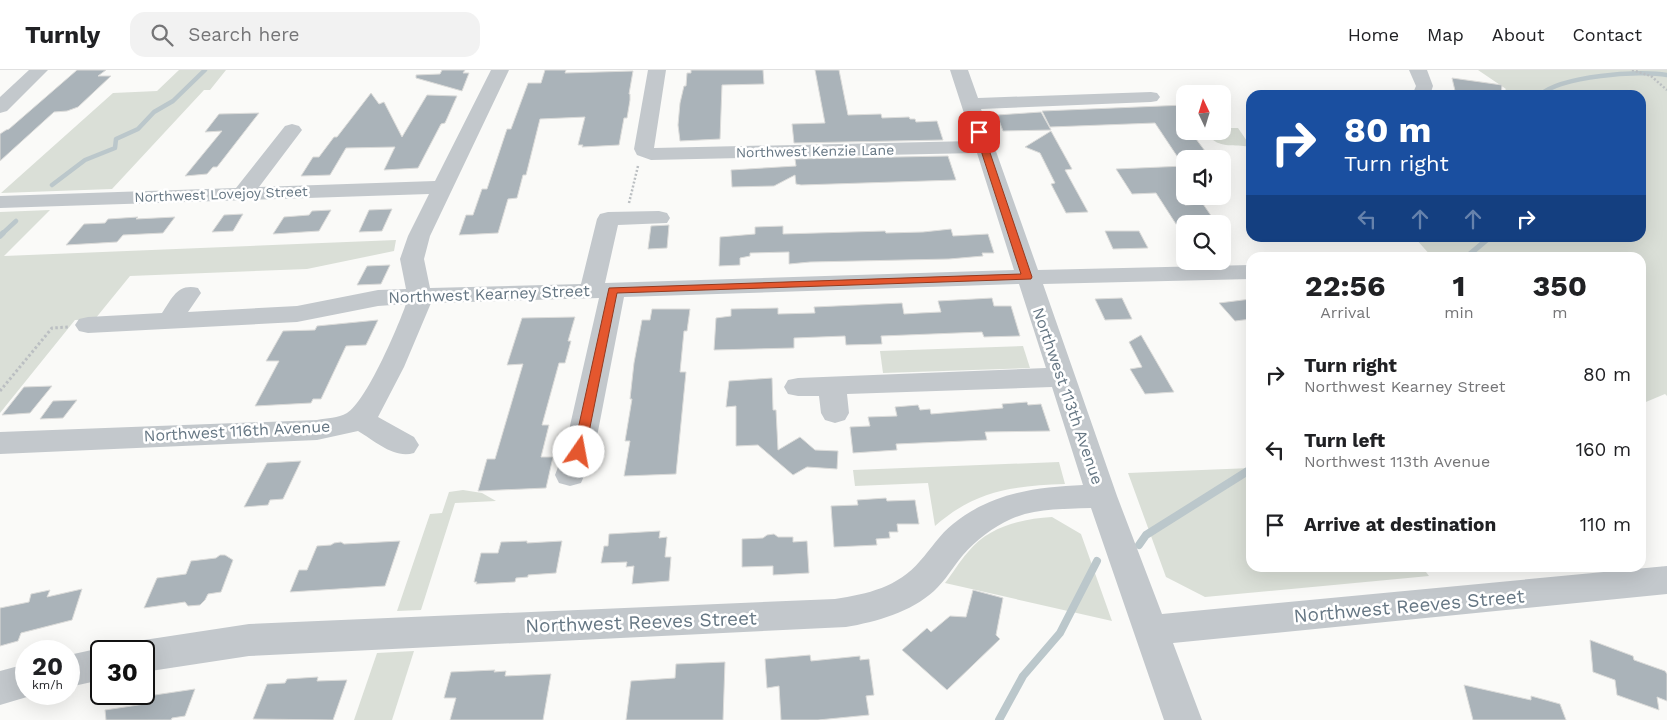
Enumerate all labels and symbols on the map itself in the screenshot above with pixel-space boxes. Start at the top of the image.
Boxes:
north arrow [1176,85,1231,140]
pin [958,111,1000,153]
street label: Northwest Kenzie Lane [736,142,894,160]
street label: Northwest Lovejoy Street [134,183,308,205]
street label: Northwest Kearney Street [388,281,590,307]
street label: Northwest 113th Avenue [1029,305,1107,487]
street label: Northwest 116th Avenue [143,417,331,445]
position arrow [552,425,604,477]
street label: Northwest Reeves Street [1293,584,1525,628]
street label: Northwest Reeves Street [525,606,757,638]
speed limit sign: 30 [90,640,155,705]

